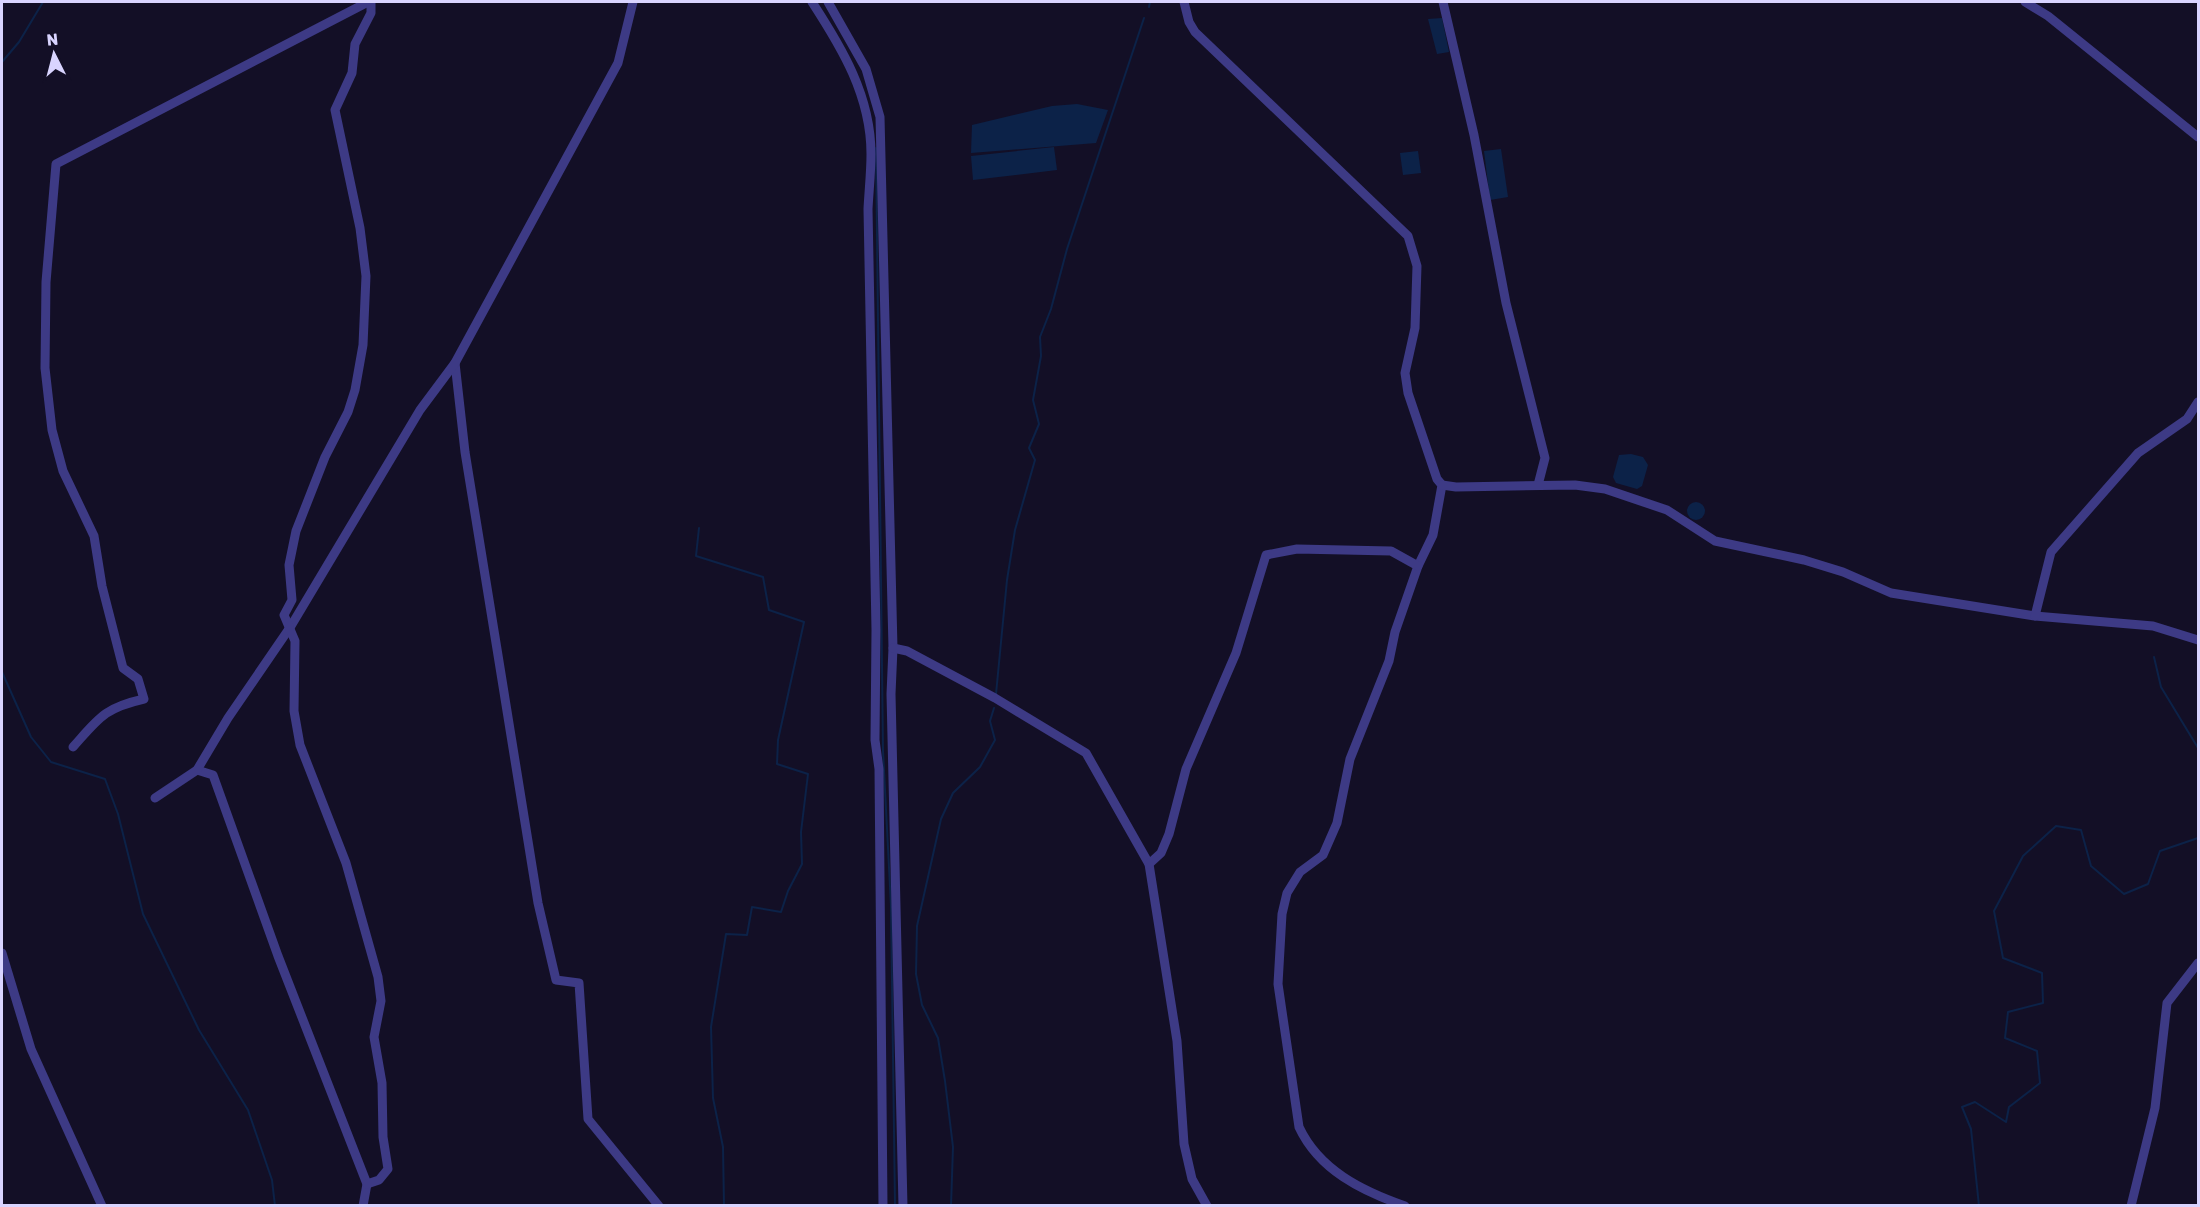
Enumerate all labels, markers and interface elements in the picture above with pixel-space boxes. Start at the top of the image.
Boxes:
north arrow [24,24,84,84]
text: N [46,30,59,50]

